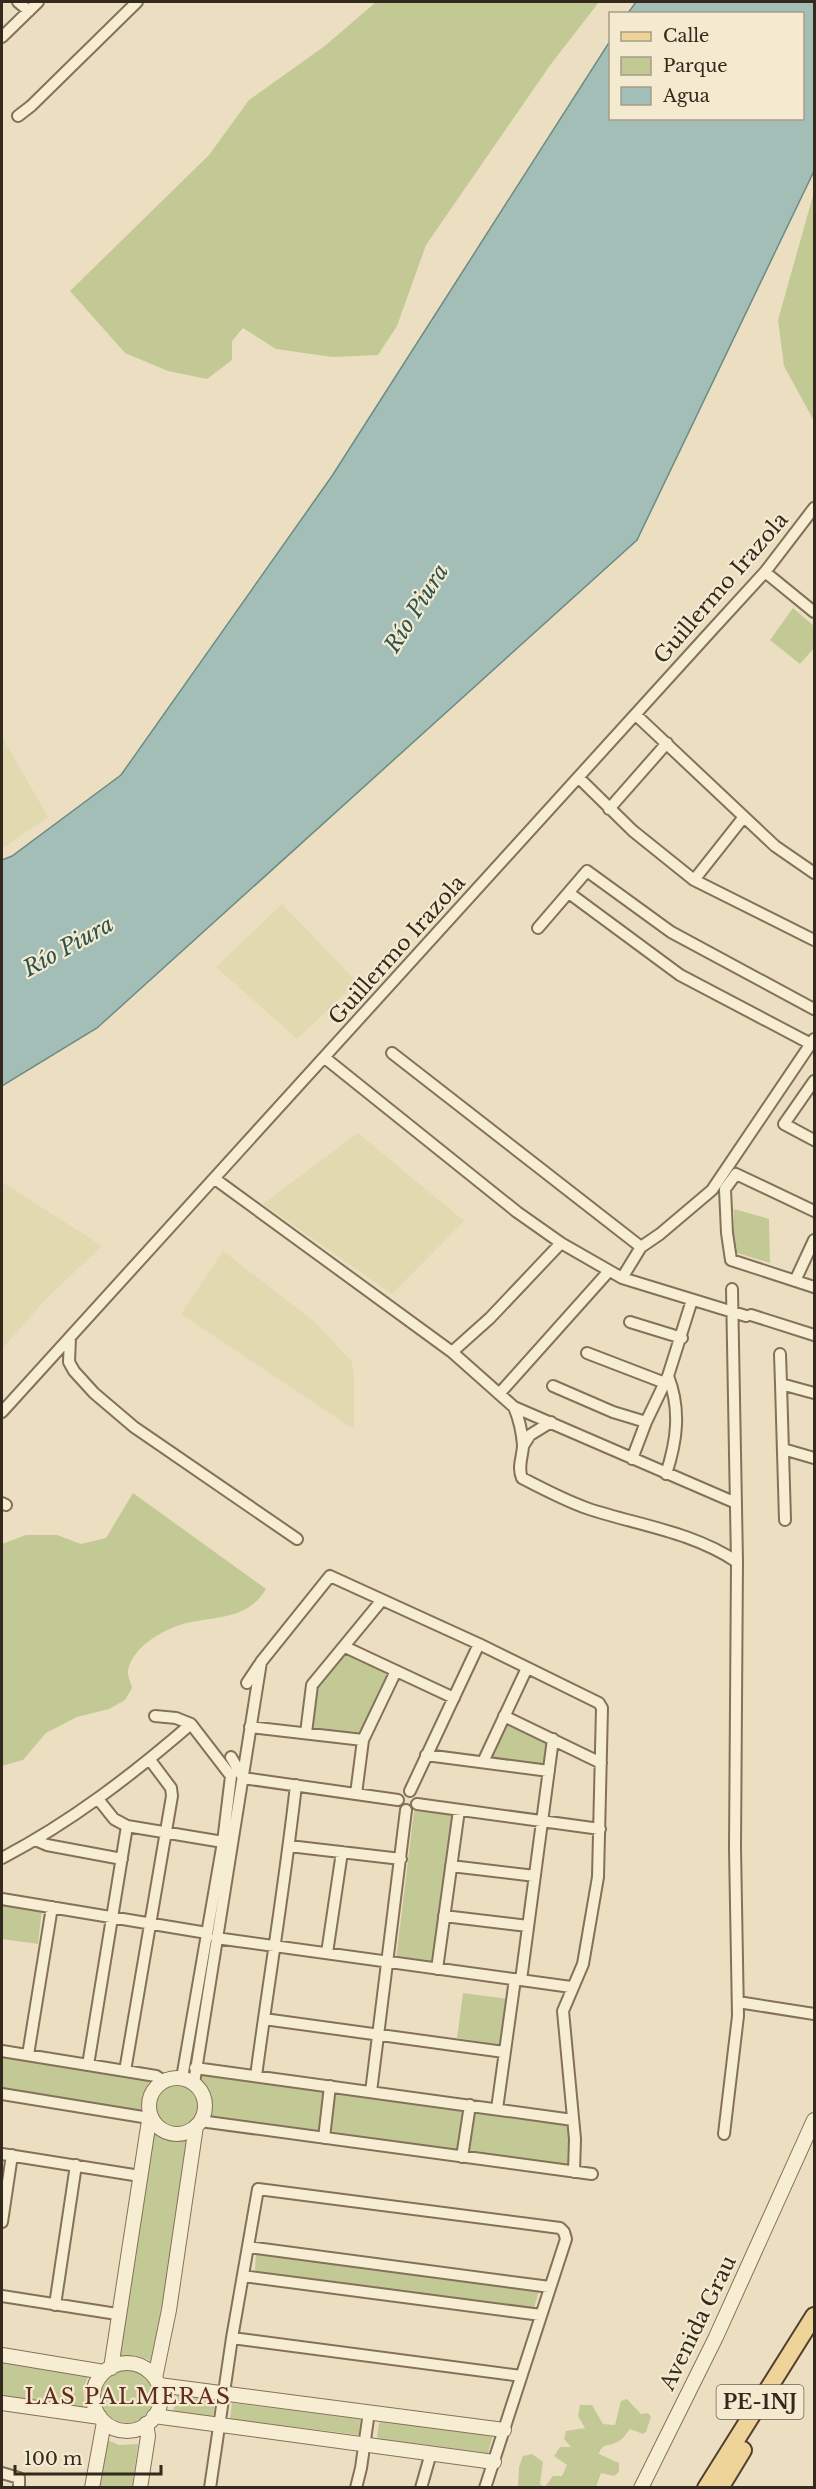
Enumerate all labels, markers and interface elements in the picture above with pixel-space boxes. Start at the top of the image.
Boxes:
legend [609,12,804,120]
text: Calle [663,25,709,47]
text: Parque [663,55,728,77]
text: Agua [662,85,710,107]
street label: Guillermo Irazola [648,507,794,669]
water label: Río Piura [378,559,454,658]
street label: Guillermo Irazola [323,870,471,1030]
water label: Río Piura [17,911,118,983]
street label: Avenida Grau [654,2251,742,2395]
district label: LAS PALMERAS [25,2383,231,2410]
road number: PE-1NJ [716,2385,804,2419]
scale bar [15,2438,160,2476]
text: 100 m [24,2448,82,2470]

